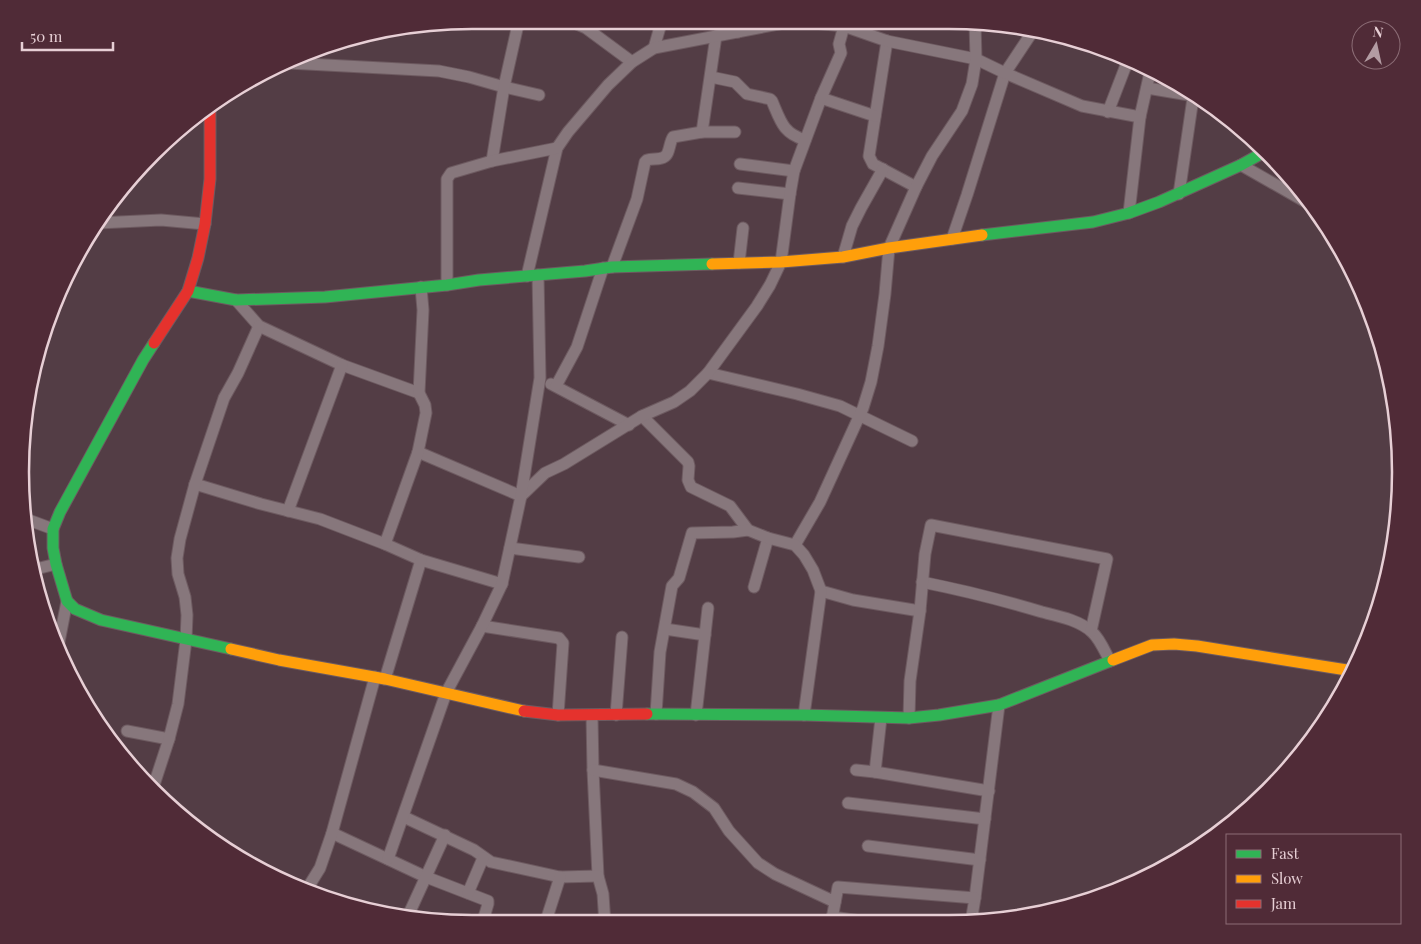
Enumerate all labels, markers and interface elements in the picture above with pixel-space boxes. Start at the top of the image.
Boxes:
scale bar [22,20,114,52]
north arrow [1351,20,1401,70]
text: N [1372,21,1385,42]
text: 50 m [30,26,63,46]
legend [1226,834,1401,924]
text: Fast [1271,843,1300,863]
text: Slow [1271,868,1303,888]
text: Jam [1270,893,1297,913]

